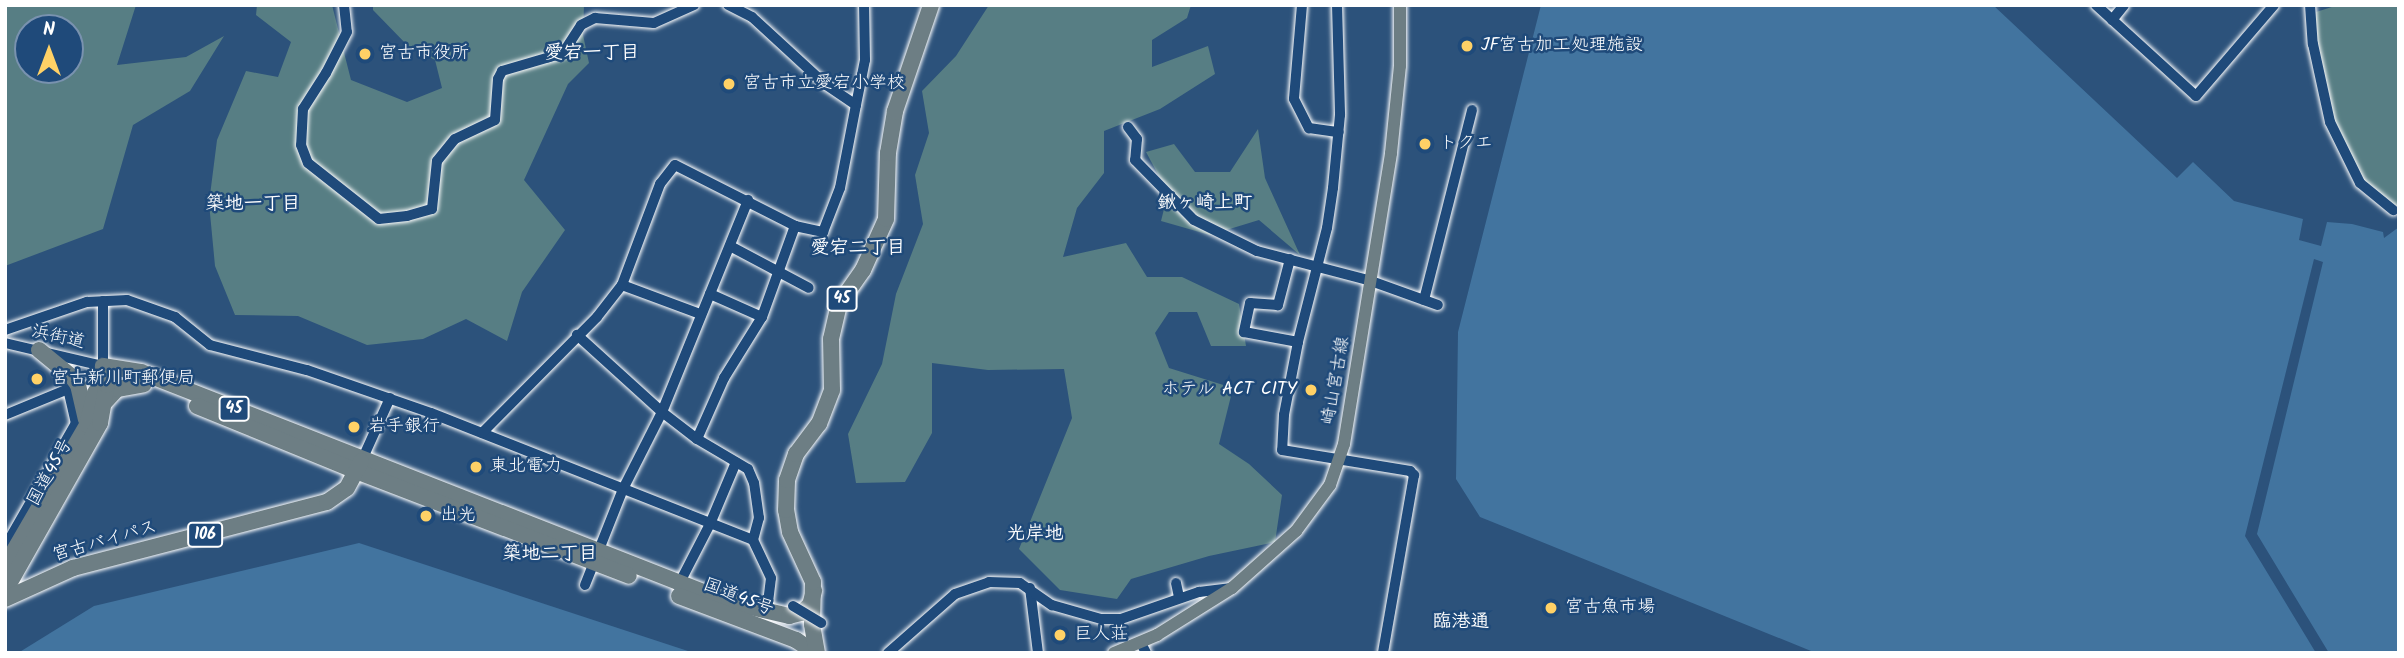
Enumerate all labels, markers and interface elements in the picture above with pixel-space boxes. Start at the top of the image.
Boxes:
north arrow [14,14,84,84]
text: N [43,15,55,45]
place label: JF宮古加工処理施設 [1481,35,1643,57]
marker: JF宮古加工処理施設 [1459,38,1475,54]
place label: 宮古市役所 [379,43,469,65]
district label: 愛宕一丁目 [545,43,639,65]
marker: 宮古市役所 [357,46,373,62]
place label: 宮古市立愛宕小学校 [743,73,905,95]
marker: 宮古市立愛宕小学校 [721,76,737,92]
place label: トクエ [1439,133,1493,155]
marker: トクエ [1417,136,1433,152]
district label: 鍬ヶ崎上町 [1158,193,1252,215]
district label: 築地一丁目 [206,194,300,216]
district label: 愛宕二丁目 [811,238,905,260]
road number: 45 [826,286,858,312]
street label: 浜街道 [29,321,87,355]
street label: 崎山宮古線 [1319,335,1355,427]
place label: 宮古新川町郵便局 [51,368,195,390]
marker: 宮古新川町郵便局 [29,371,45,387]
place label: ホテル ACT CITY [1161,379,1297,401]
marker: ホテル ACT CITY [1303,382,1319,398]
road number: 45 [218,396,250,422]
place label: 岩手銀行 [368,416,440,438]
marker: 岩手銀行 [346,419,362,435]
street label: 国道45号 [24,436,78,510]
place label: 東北電力 [490,456,562,478]
marker: 東北電力 [468,459,484,475]
place label: 出光 [440,505,476,527]
marker: 出光 [418,508,434,524]
street label: 宮古バイパス [50,517,160,567]
road number: 106 [186,522,224,548]
district label: 光岸地 [1007,524,1063,546]
district label: 築地二丁目 [503,544,597,566]
street label: 国道45号 [700,575,776,621]
place label: 宮古魚市場 [1565,597,1655,619]
marker: 宮古魚市場 [1543,600,1559,616]
district label: 臨港通 [1433,612,1489,634]
place label: 巨人荘 [1074,624,1128,646]
marker: 巨人荘 [1052,627,1068,643]

